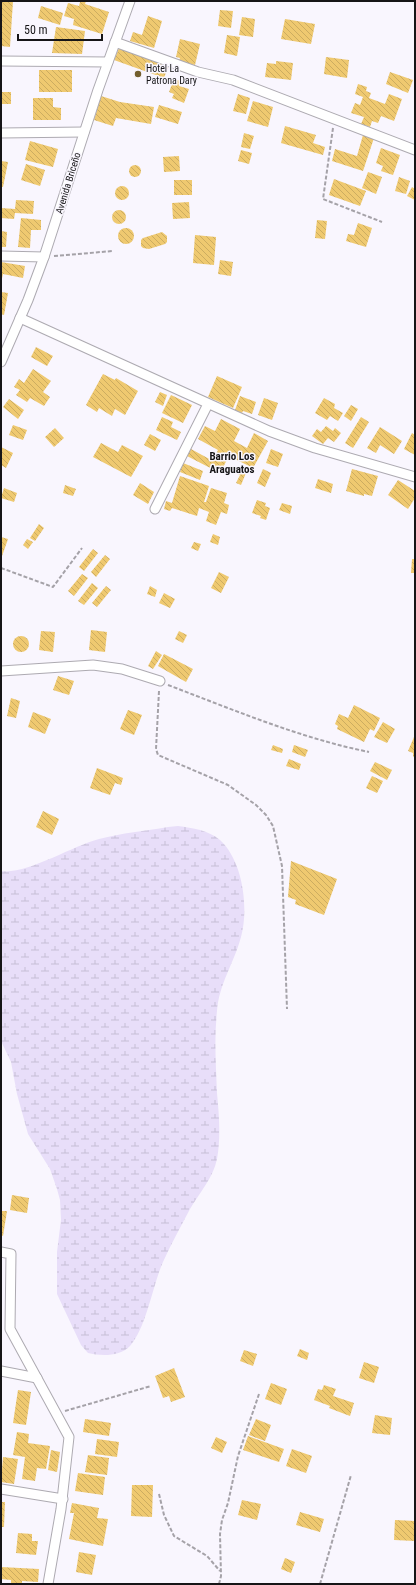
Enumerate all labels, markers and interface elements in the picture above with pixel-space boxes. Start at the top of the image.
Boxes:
scale bar [18,16,102,42]
text: 50 m [24,23,48,37]
place label: Hotel La Patrona Dary [146,63,197,86]
marker: Hotel La Patrona Dary [133,69,143,79]
street label: Avenida Briceño [53,151,83,215]
district label: Barrio Los Araguatos [209,450,255,476]

